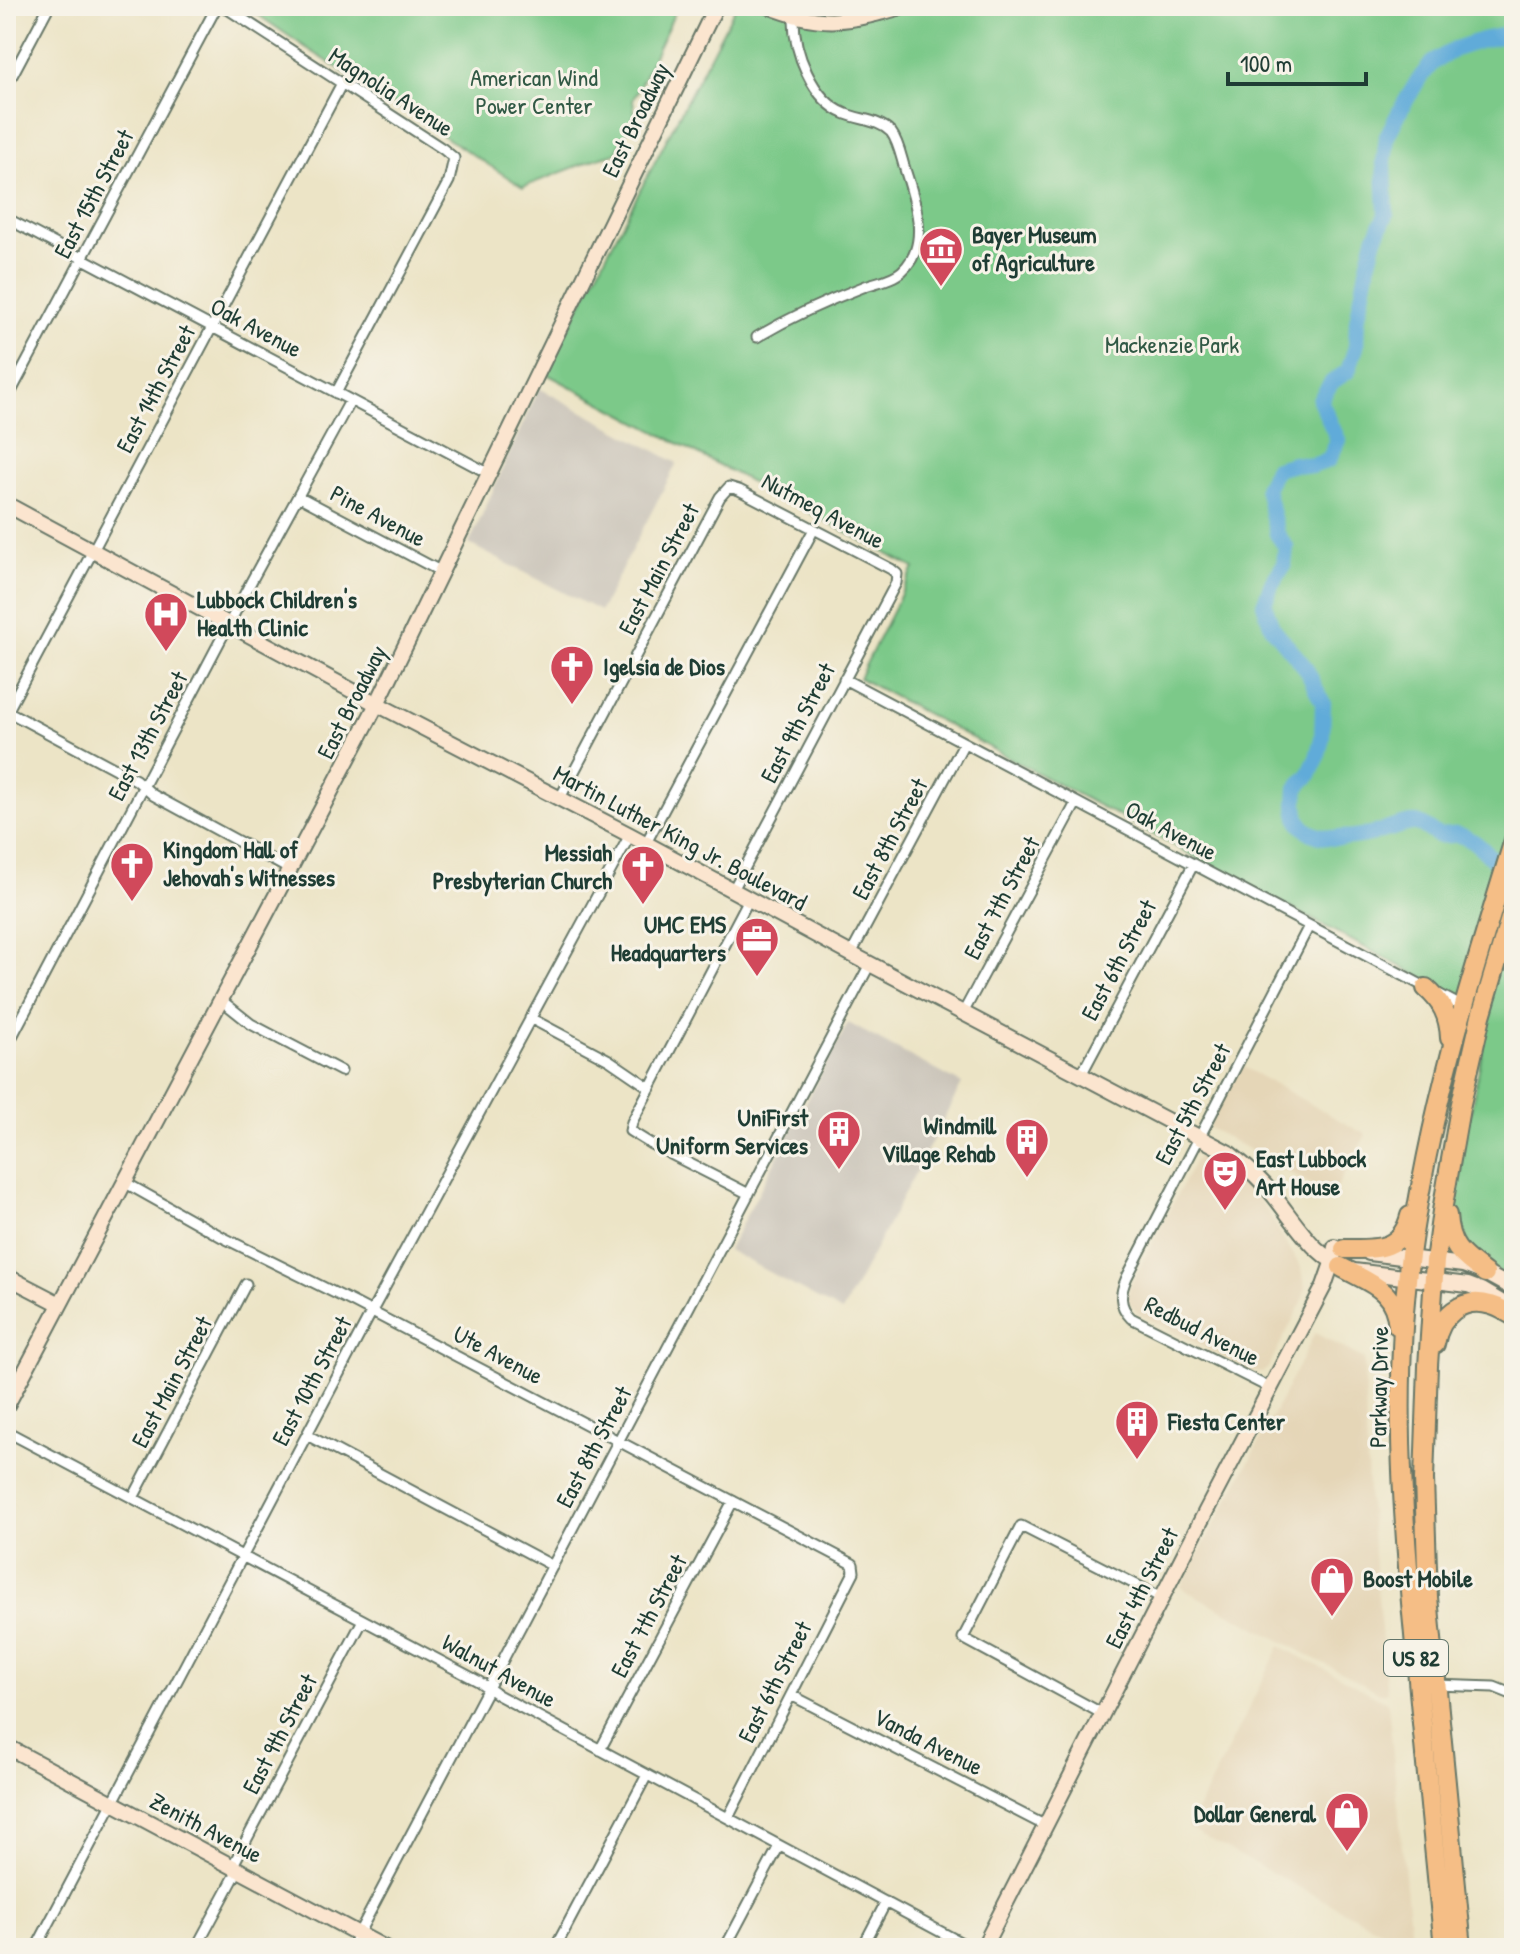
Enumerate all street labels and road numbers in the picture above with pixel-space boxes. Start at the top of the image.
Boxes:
street label: Magnolia Avenue [323,39,460,144]
street label: East Broadway [594,57,677,182]
street label: East 15th Street [46,123,141,264]
street label: Oak Avenue [205,290,308,365]
street label: East 14th Street [108,318,203,458]
street label: Nutmeq Avenue [757,465,891,556]
street label: Pine Avenue [325,477,432,554]
street label: East Main Street [610,497,706,640]
street label: East Broadway [309,639,393,764]
street label: East 9th Street [752,656,842,788]
street label: East 13th Street [100,665,195,806]
street label: Martin Luther King Jr. Boulevard [548,757,813,918]
street label: East 8th Street [844,772,935,905]
street label: Oak Avenue [1120,793,1223,868]
street label: East 7th Street [955,830,1047,964]
street label: East 6th Street [1073,893,1164,1025]
street label: East 5th Street [1147,1037,1238,1170]
street label: Redbud Avenue [1139,1287,1266,1373]
street label: East Main Street [123,1310,219,1453]
street label: East 10th Street [264,1310,359,1451]
street label: Ute Avenue [448,1317,549,1391]
street label: Parkway Drive [1361,1326,1395,1448]
street label: East 8th Street [548,1380,639,1513]
street label: East 4th Street [1097,1521,1186,1654]
street label: East 7th Street [602,1548,694,1682]
street label: East 6th Street [730,1615,819,1748]
street label: Walnut Avenue [437,1626,563,1715]
road number: US 82 [1384,1640,1448,1676]
street label: East 9th Street [234,1667,324,1799]
street label: Vanda Avenue [868,1700,989,1783]
street label: Zenith Avenue [145,1784,269,1870]

